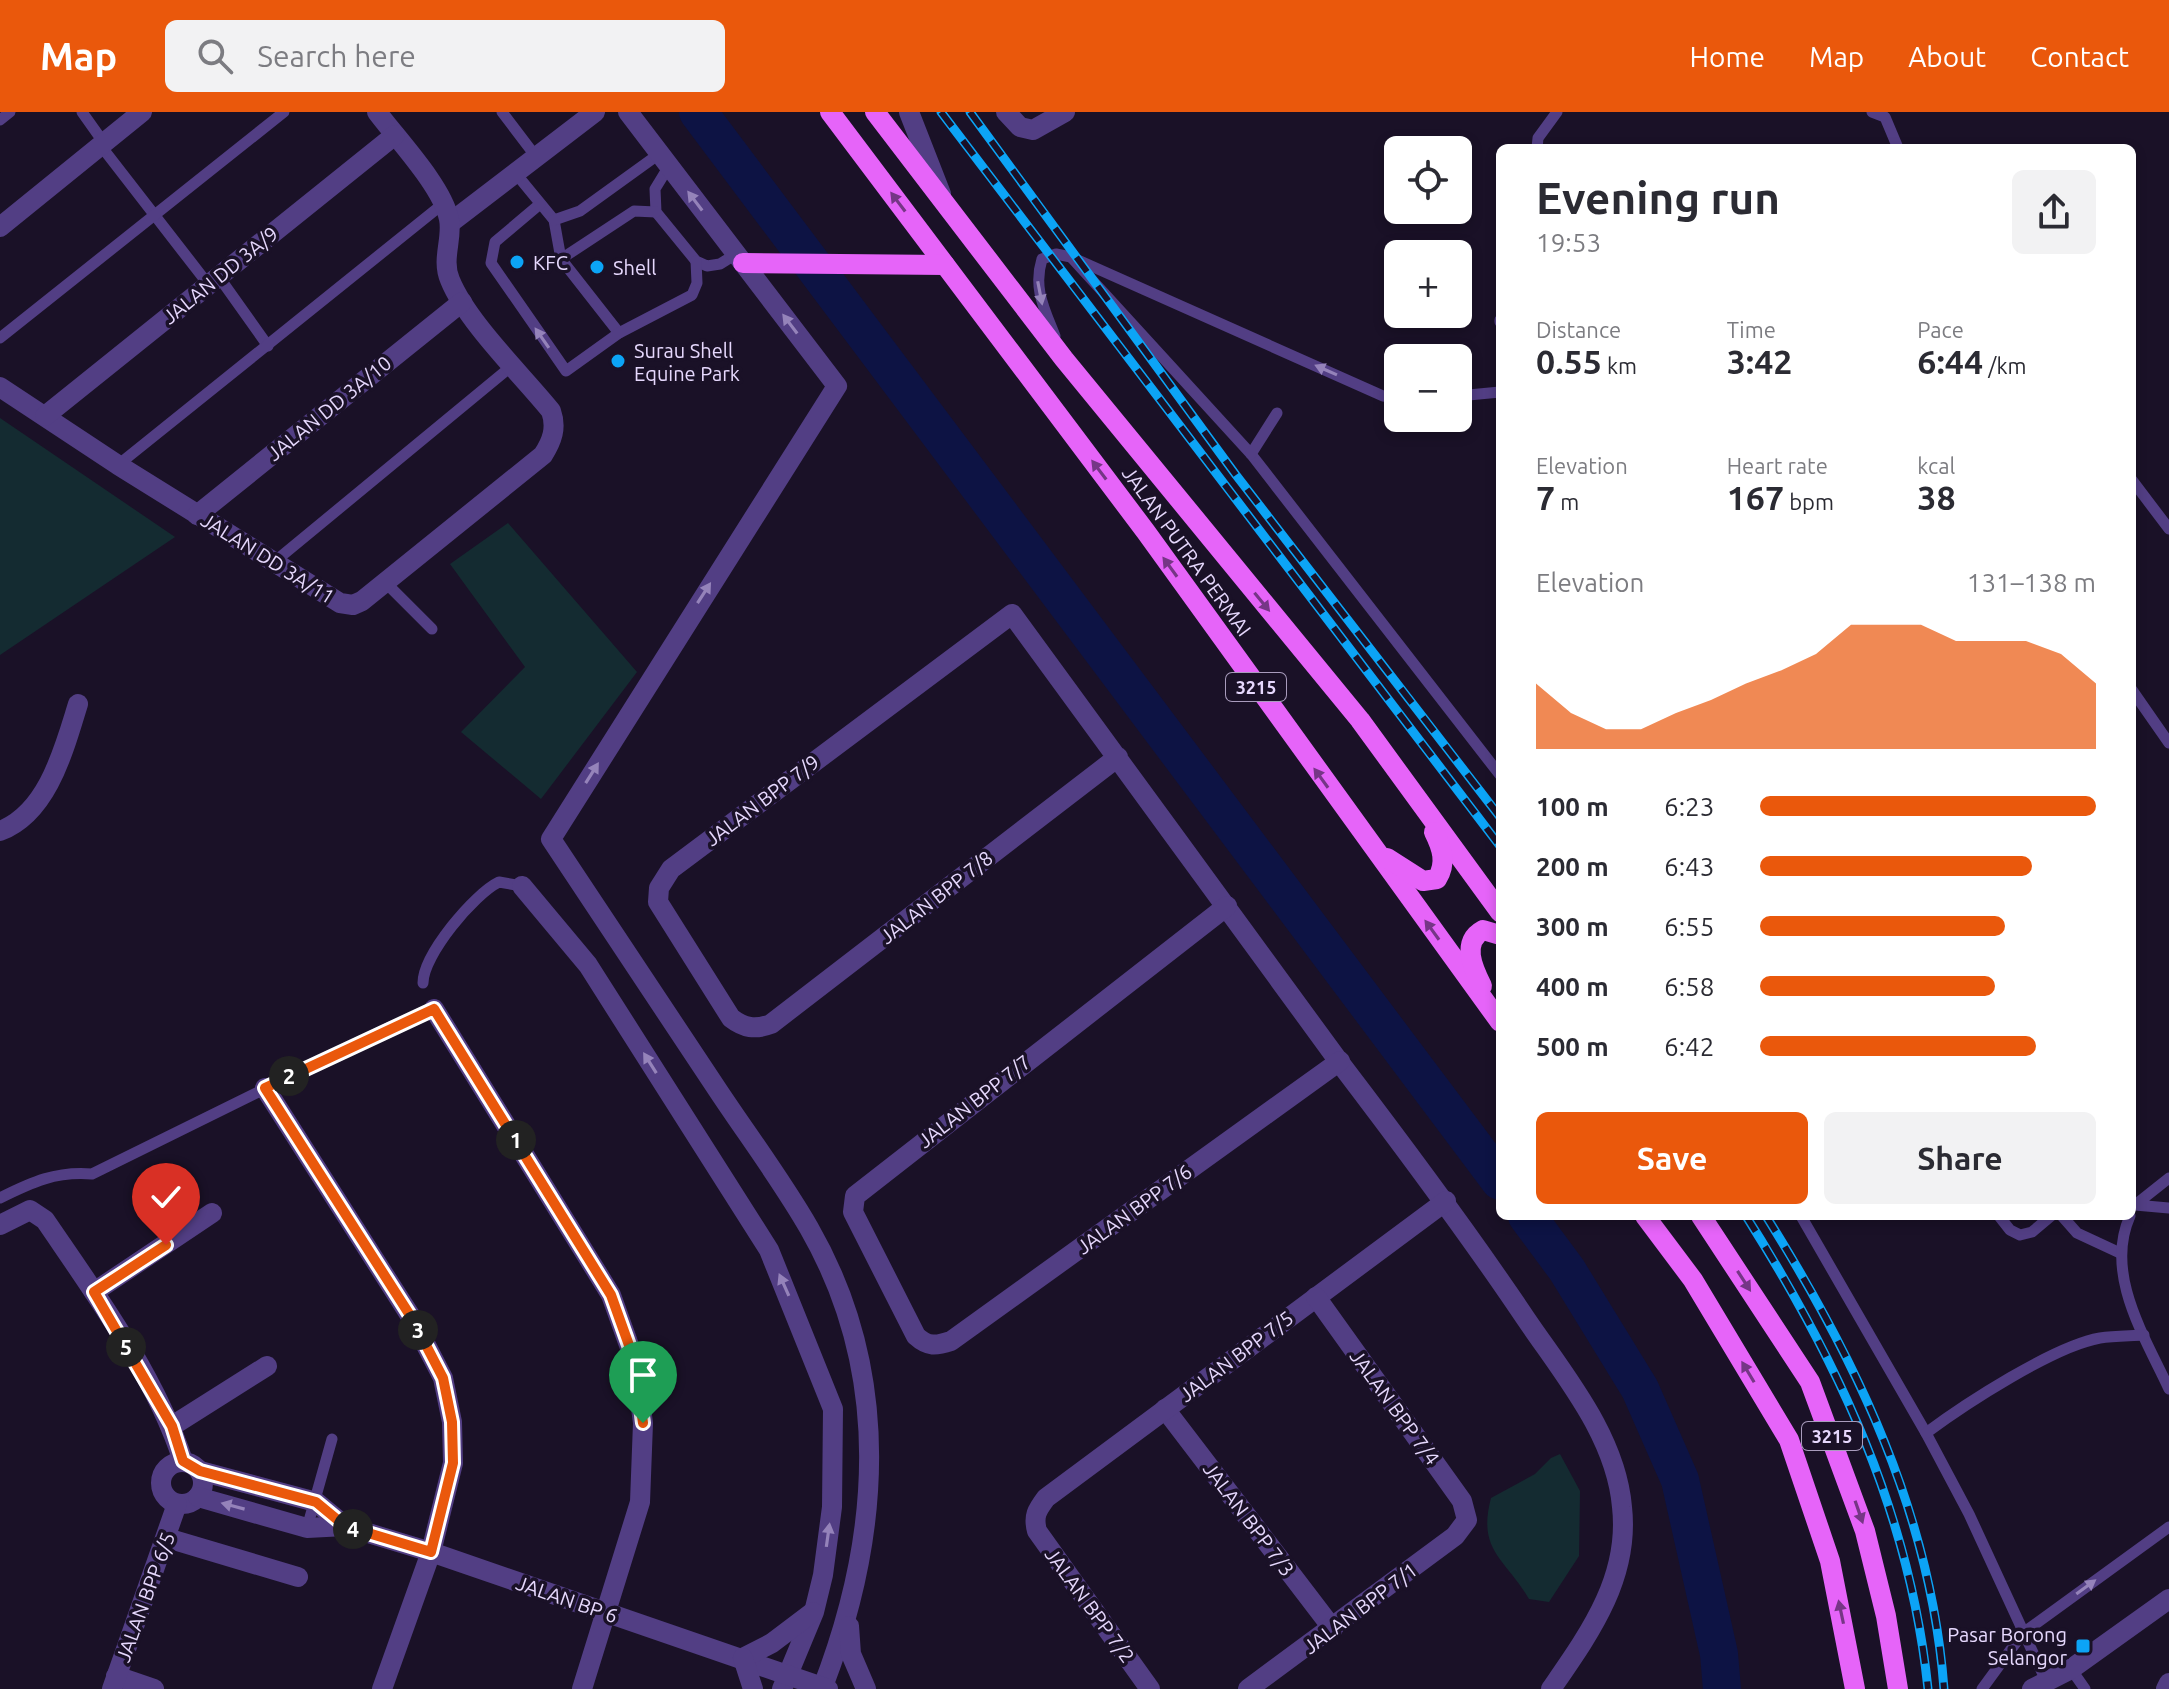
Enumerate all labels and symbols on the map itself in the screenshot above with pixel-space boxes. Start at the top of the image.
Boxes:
one-way arrow [688,191,704,211]
one-way arrow [890,191,906,213]
street label: JALAN DD 3A/9 [158,222,282,328]
place label: KFC [533,251,568,274]
marker: KFC [508,253,526,271]
place label: Shell [613,256,656,279]
marker: Shell [588,258,606,276]
one-way arrow [1035,281,1047,306]
one-way arrow [782,314,798,335]
one-way arrow [535,327,550,348]
place label: Surau Shell Equine Park [634,339,740,385]
street label: JALAN DD 3A/10 [262,351,396,465]
marker: Surau Shell Equine Park [609,352,627,370]
one-way arrow [1314,363,1338,377]
one-way arrow [1091,460,1107,480]
street label: JALAN PUTRA PERMAI [1118,462,1256,640]
street label: JALAN DD 3A/11 [197,508,339,608]
one-way arrow [1163,556,1178,577]
one-way arrow [697,582,711,604]
one-way arrow [1253,592,1269,612]
road number: 3215 [1226,673,1286,701]
street label: JALAN BPP 7/9 [701,750,823,850]
one-way arrow [585,762,599,784]
one-way arrow [1314,768,1329,789]
street label: JALAN BPP 7/8 [875,846,997,948]
one-way arrow [1425,920,1440,941]
street label: JALAN BPP 7/7 [913,1050,1035,1152]
one-way arrow [643,1052,657,1074]
pin: 2 [269,1056,309,1096]
pin: 1 [496,1120,536,1160]
street label: JALAN BPP 7/6 [1072,1160,1196,1258]
pin [132,1163,200,1245]
one-way arrow [1736,1271,1751,1292]
one-way arrow [777,1273,791,1297]
street label: JALAN BPP 7/5 [1175,1306,1297,1406]
pin: 3 [398,1310,438,1350]
pin: 5 [106,1327,146,1367]
pin [609,1341,677,1423]
street label: JALAN BPP 7/4 [1346,1345,1444,1469]
one-way arrow [1741,1361,1755,1383]
road number: 3215 [1802,1422,1862,1450]
street label: JALAN BPP 7/3 [1199,1458,1299,1580]
one-way arrow [220,1499,244,1512]
one-way arrow [1854,1501,1866,1525]
pin: 4 [333,1509,373,1549]
one-way arrow [822,1522,835,1547]
street label: JALAN BPP 6/5 [111,1529,179,1665]
street label: JALAN BPP 7/2 [1041,1543,1139,1667]
street label: JALAN BPP 7/1 [1299,1558,1421,1658]
street label: JALAN BP 6 [513,1571,621,1627]
one-way arrow [2075,1579,2097,1595]
one-way arrow [1834,1600,1847,1625]
place label: Pasar Borong Selangor [1947,1623,2067,1669]
marker: Pasar Borong Selangor [2074,1637,2092,1655]

